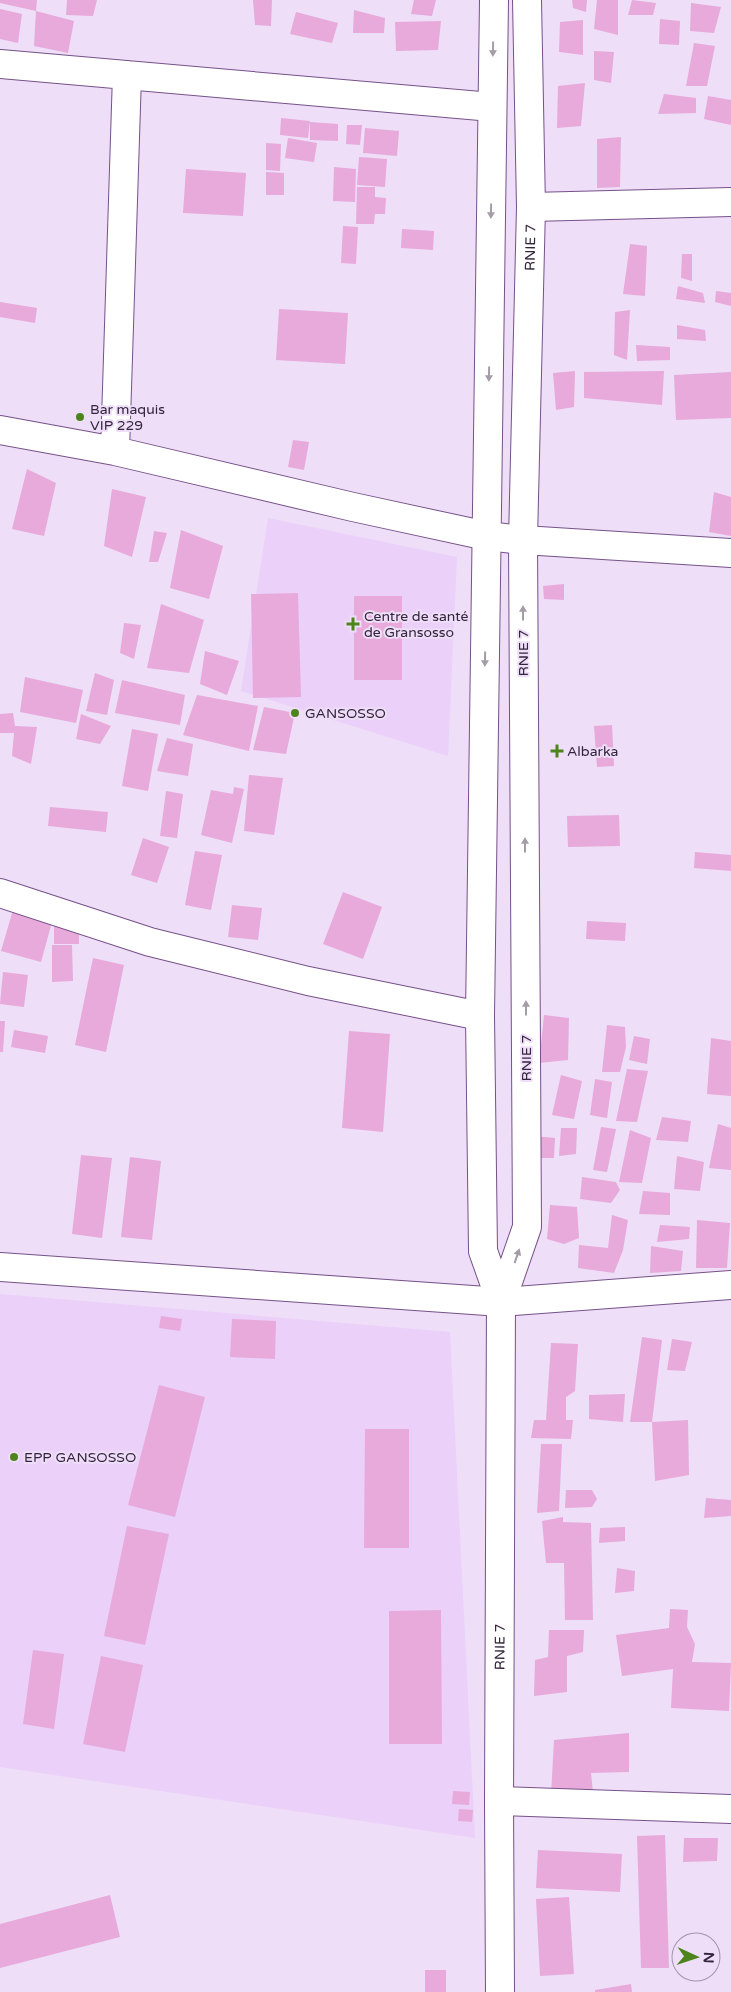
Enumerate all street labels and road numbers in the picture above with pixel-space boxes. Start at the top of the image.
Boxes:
street label: RNIE 7 [521,224,540,271]
street label: RNIE 7 [515,630,532,676]
street label: RNIE 7 [518,1035,535,1081]
street label: RNIE 7 [492,1624,509,1670]

